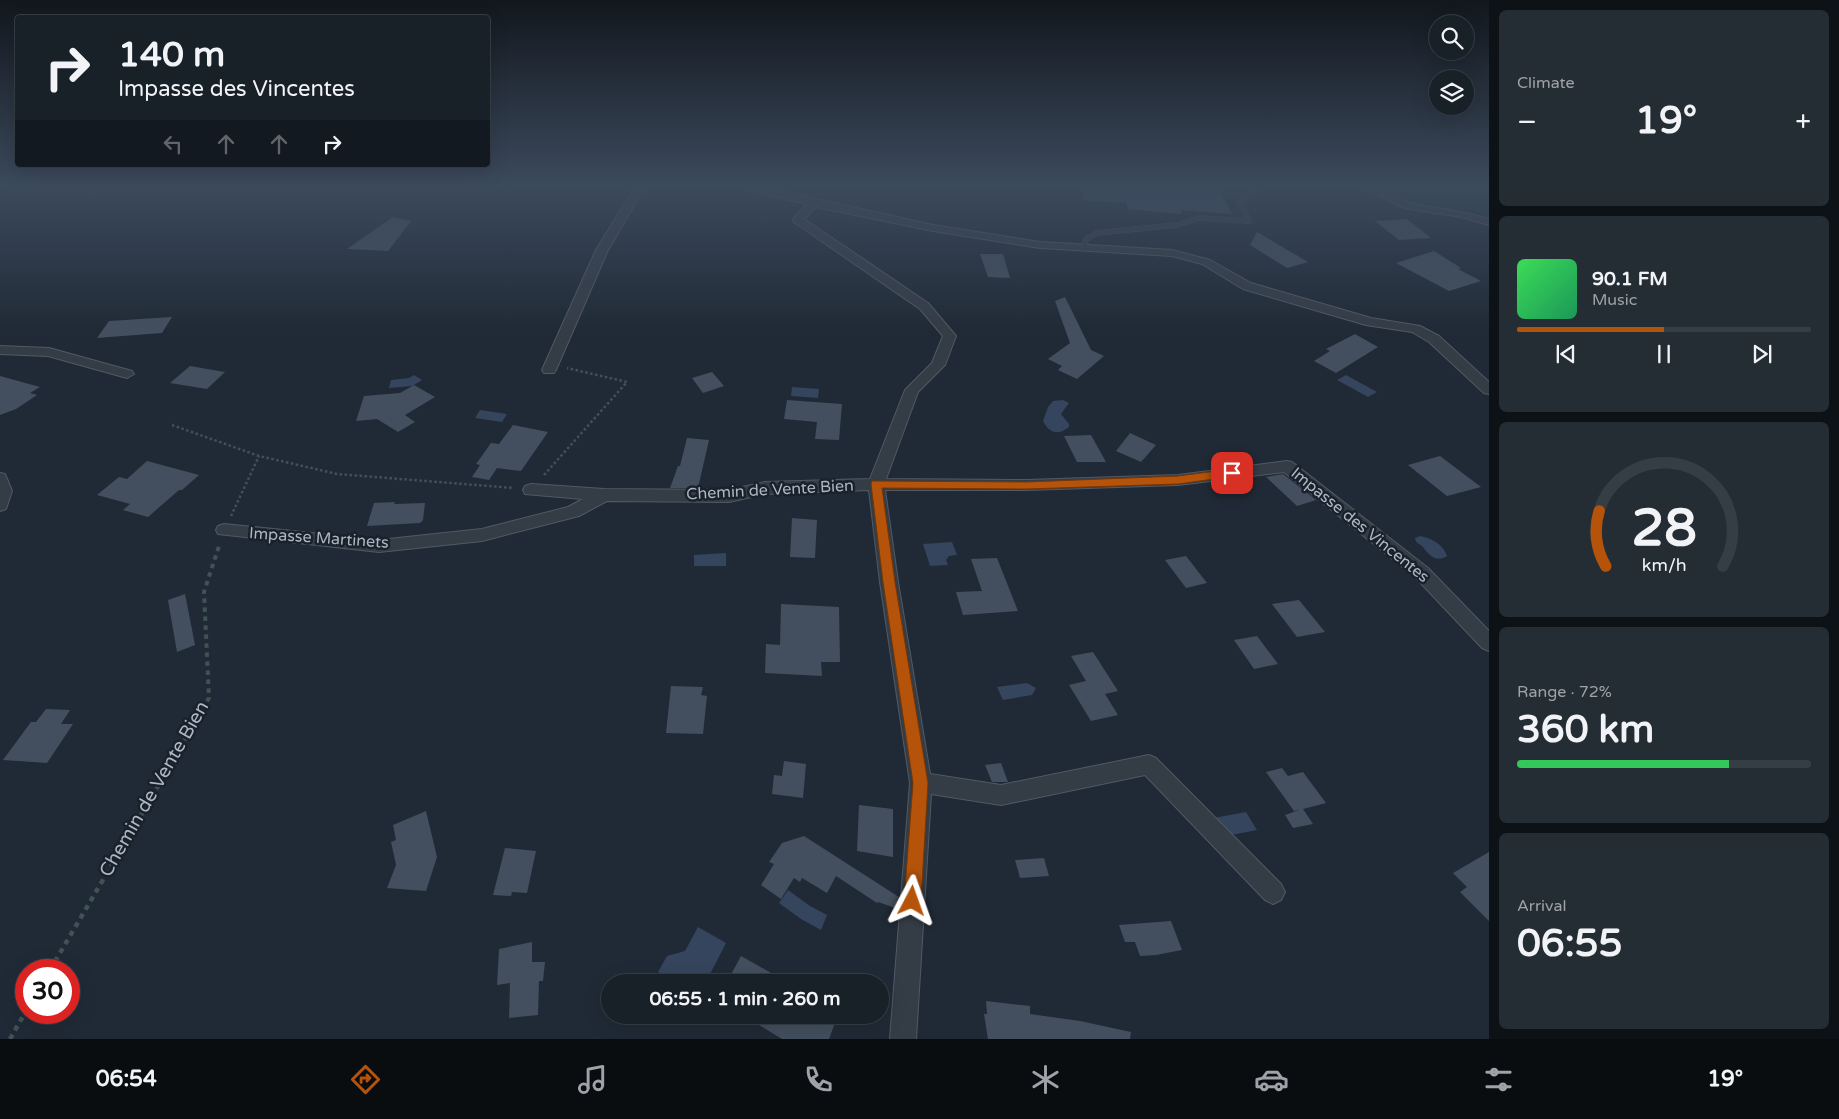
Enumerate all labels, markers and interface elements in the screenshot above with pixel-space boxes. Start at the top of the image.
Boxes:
map controls [1429,15,1474,115]
button: search [1429,15,1474,60]
text: 140 m [118,34,225,76]
icon: right [35,35,100,100]
button: layers [1429,70,1474,115]
text: Climate [1517,73,1575,93]
text: Impasse des Vincentes [118,76,355,102]
text: 19° [1635,98,1697,144]
text: − [1517,105,1537,139]
text: + [1795,105,1811,139]
icon: left [159,130,187,158]
icon: ahead [212,130,240,158]
icon: ahead [265,130,293,158]
icon: right [318,130,346,158]
text: 90.1 FM [1592,268,1668,290]
text: Music [1592,290,1637,310]
icon: previous [1552,340,1580,368]
icon: pause [1650,340,1678,368]
icon: next [1748,340,1776,368]
pin [1211,452,1253,494]
icon: arrive [1218,459,1246,487]
street label: Impasse des Vincentes [1287,463,1433,587]
street label: Chemin de Vente Bien [686,476,854,504]
text: 28 [1631,497,1697,560]
street label: Impasse Martinets [248,523,390,553]
text: km/h [1642,555,1686,576]
text: Range · 72% [1517,682,1612,702]
street label: Chemin de Vente Bien [95,697,213,881]
text: 360 km [1517,707,1654,753]
position arrow [885,874,937,926]
text: Arrival [1517,896,1566,916]
text: 06:55 [1517,921,1622,967]
speed limit sign: 30 [15,959,80,1024]
text: 06:55 · 1 min · 260 m [649,988,841,1010]
icon: directions [348,1062,383,1097]
icon: music [575,1062,610,1097]
icon: phone [801,1062,836,1097]
icon: climate [1028,1062,1063,1097]
icon: car [1254,1062,1289,1097]
icon: filters [1481,1062,1516,1097]
text: 06:54 [96,1066,157,1092]
text: 19° [1707,1066,1743,1092]

